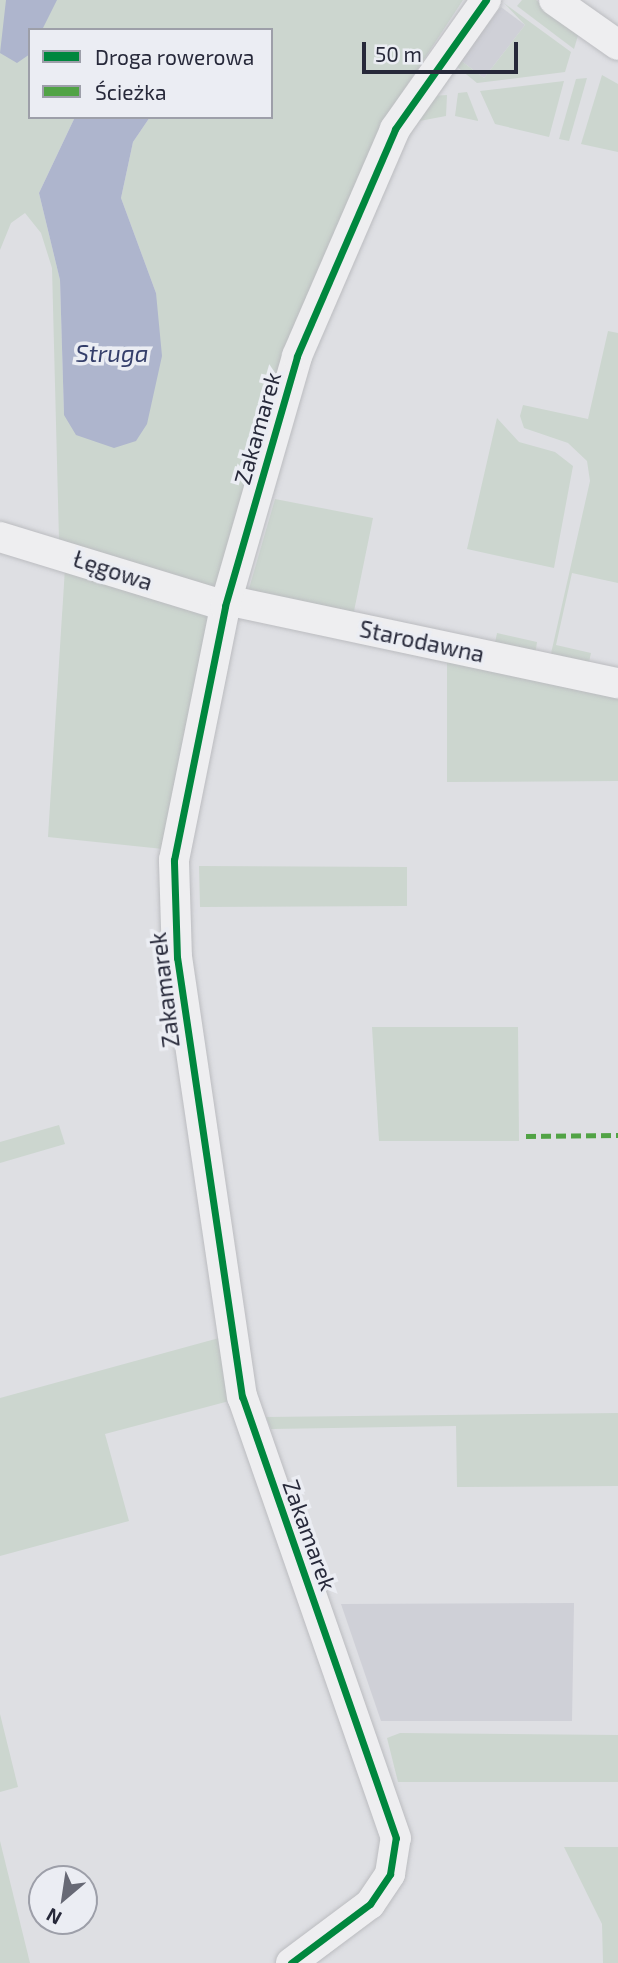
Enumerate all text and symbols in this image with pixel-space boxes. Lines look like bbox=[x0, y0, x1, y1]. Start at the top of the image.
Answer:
legend bbox=[28, 28, 273, 119]
scale bar bbox=[366, 28, 522, 72]
text: 50 m bbox=[375, 41, 422, 66]
text: Droga rowerowa bbox=[95, 44, 254, 69]
text: Ścieżka bbox=[95, 79, 166, 104]
water label: Struga bbox=[75, 339, 149, 367]
street label: Zakamarek bbox=[228, 369, 286, 487]
street label: Łęgowa bbox=[70, 544, 156, 596]
street label: Starodawna bbox=[357, 614, 487, 668]
street label: Zakamarek bbox=[143, 931, 185, 1049]
street label: Zakamarek bbox=[277, 1476, 343, 1594]
north arrow bbox=[28, 1865, 98, 1935]
text: N bbox=[42, 1904, 65, 1930]

